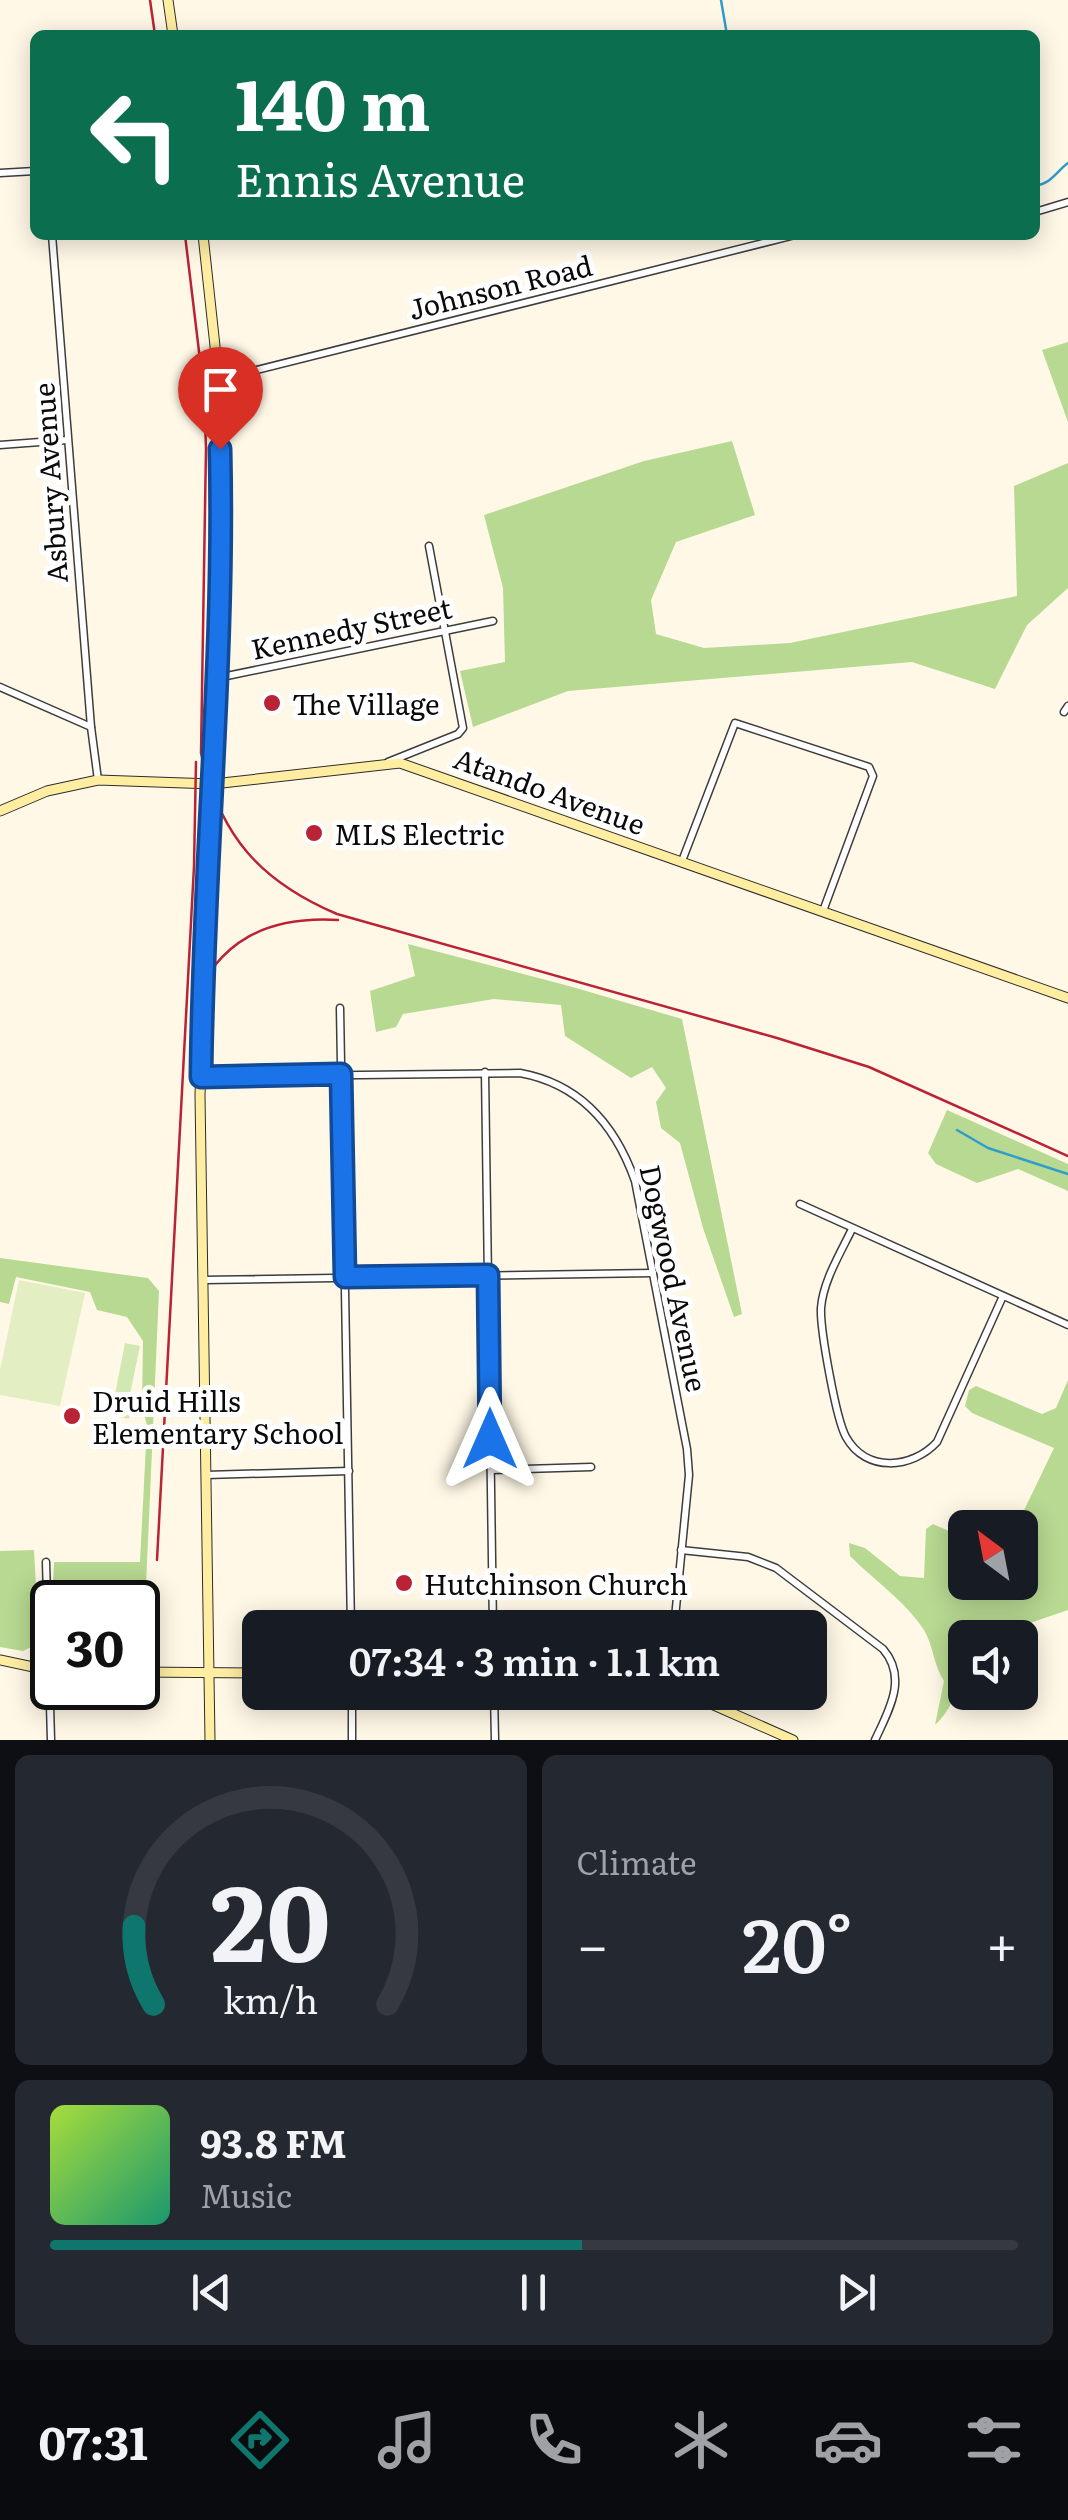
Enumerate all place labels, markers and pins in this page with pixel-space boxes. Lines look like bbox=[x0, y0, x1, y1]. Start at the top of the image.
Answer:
pin bbox=[178, 347, 263, 450]
place label: The Village bbox=[292, 682, 440, 724]
marker: The Village bbox=[261, 692, 283, 714]
place label: MLS Electric bbox=[334, 812, 505, 854]
marker: MLS Electric bbox=[303, 822, 325, 844]
place label: Druid Hills Elementary School bbox=[92, 1379, 343, 1453]
marker: Druid Hills Elementary School bbox=[61, 1405, 83, 1427]
place label: Hutchinson Church bbox=[424, 1562, 688, 1604]
marker: Hutchinson Church bbox=[393, 1572, 415, 1594]

